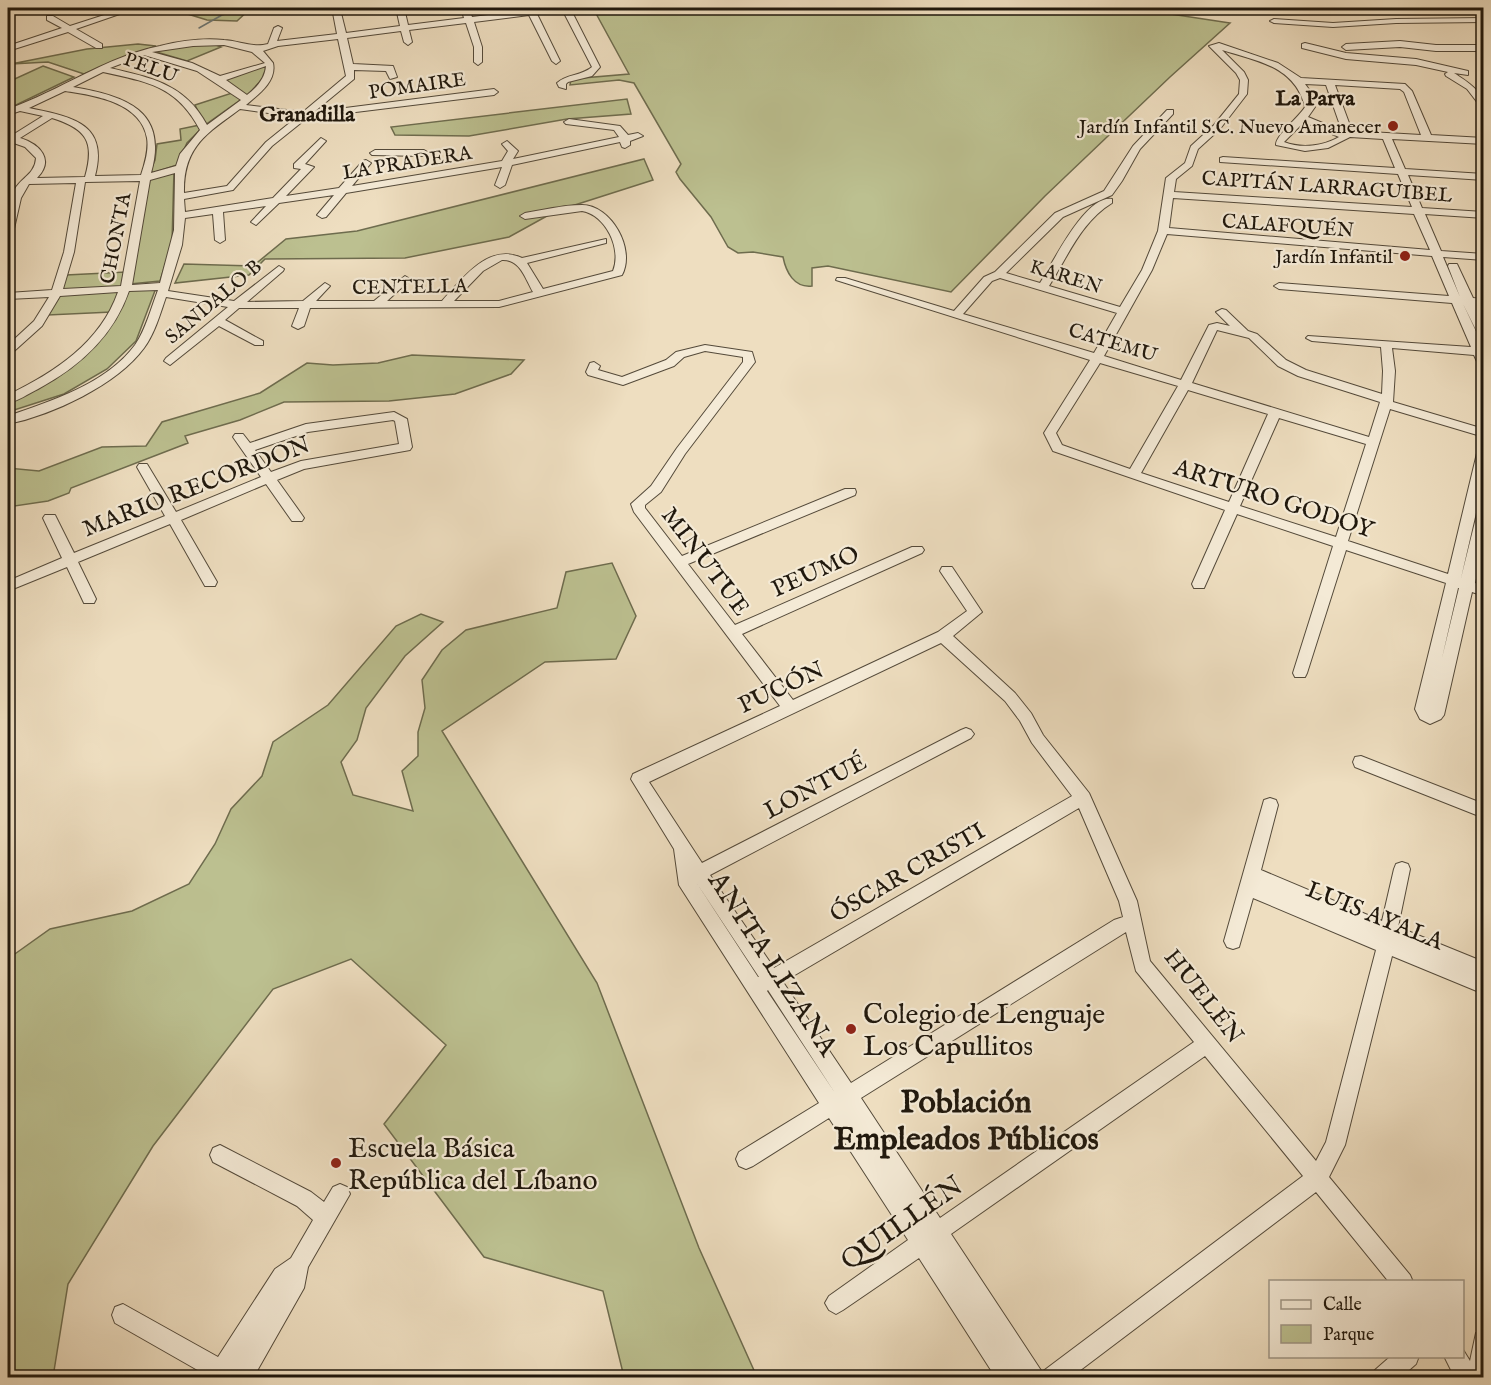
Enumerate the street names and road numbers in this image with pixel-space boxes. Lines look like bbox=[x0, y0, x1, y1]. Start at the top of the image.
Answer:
street label: PELU bbox=[120, 47, 182, 90]
street label: POMAIRE bbox=[367, 67, 468, 106]
street label: LA PRADERA bbox=[341, 141, 474, 186]
street label: CAPITÁN LARRAGUIBEL bbox=[1201, 166, 1454, 209]
street label: CHONTA bbox=[95, 190, 138, 286]
street label: CALAFQUÉN bbox=[1221, 209, 1355, 244]
street label: SANDALO B bbox=[160, 254, 267, 350]
street label: KAREN bbox=[1026, 255, 1105, 300]
street label: CENTELLA bbox=[352, 274, 469, 301]
street label: CATEMU bbox=[1065, 318, 1161, 369]
street label: MARIO RECORDON bbox=[78, 430, 315, 545]
street label: ARTURO GODOY bbox=[1169, 452, 1379, 547]
street label: MINUTUE bbox=[654, 501, 756, 623]
street label: PEUMO bbox=[767, 539, 864, 605]
street label: PUCÓN bbox=[734, 655, 830, 722]
street label: LONTUÉ bbox=[759, 747, 872, 827]
street label: ÓSCAR CRISTI bbox=[824, 816, 991, 930]
street label: ANITA LIZANA bbox=[699, 865, 845, 1064]
street label: LUIS AYALA bbox=[1301, 875, 1449, 958]
street label: HUELÉN bbox=[1156, 943, 1250, 1051]
street label: QUILLÉN bbox=[834, 1168, 971, 1279]

